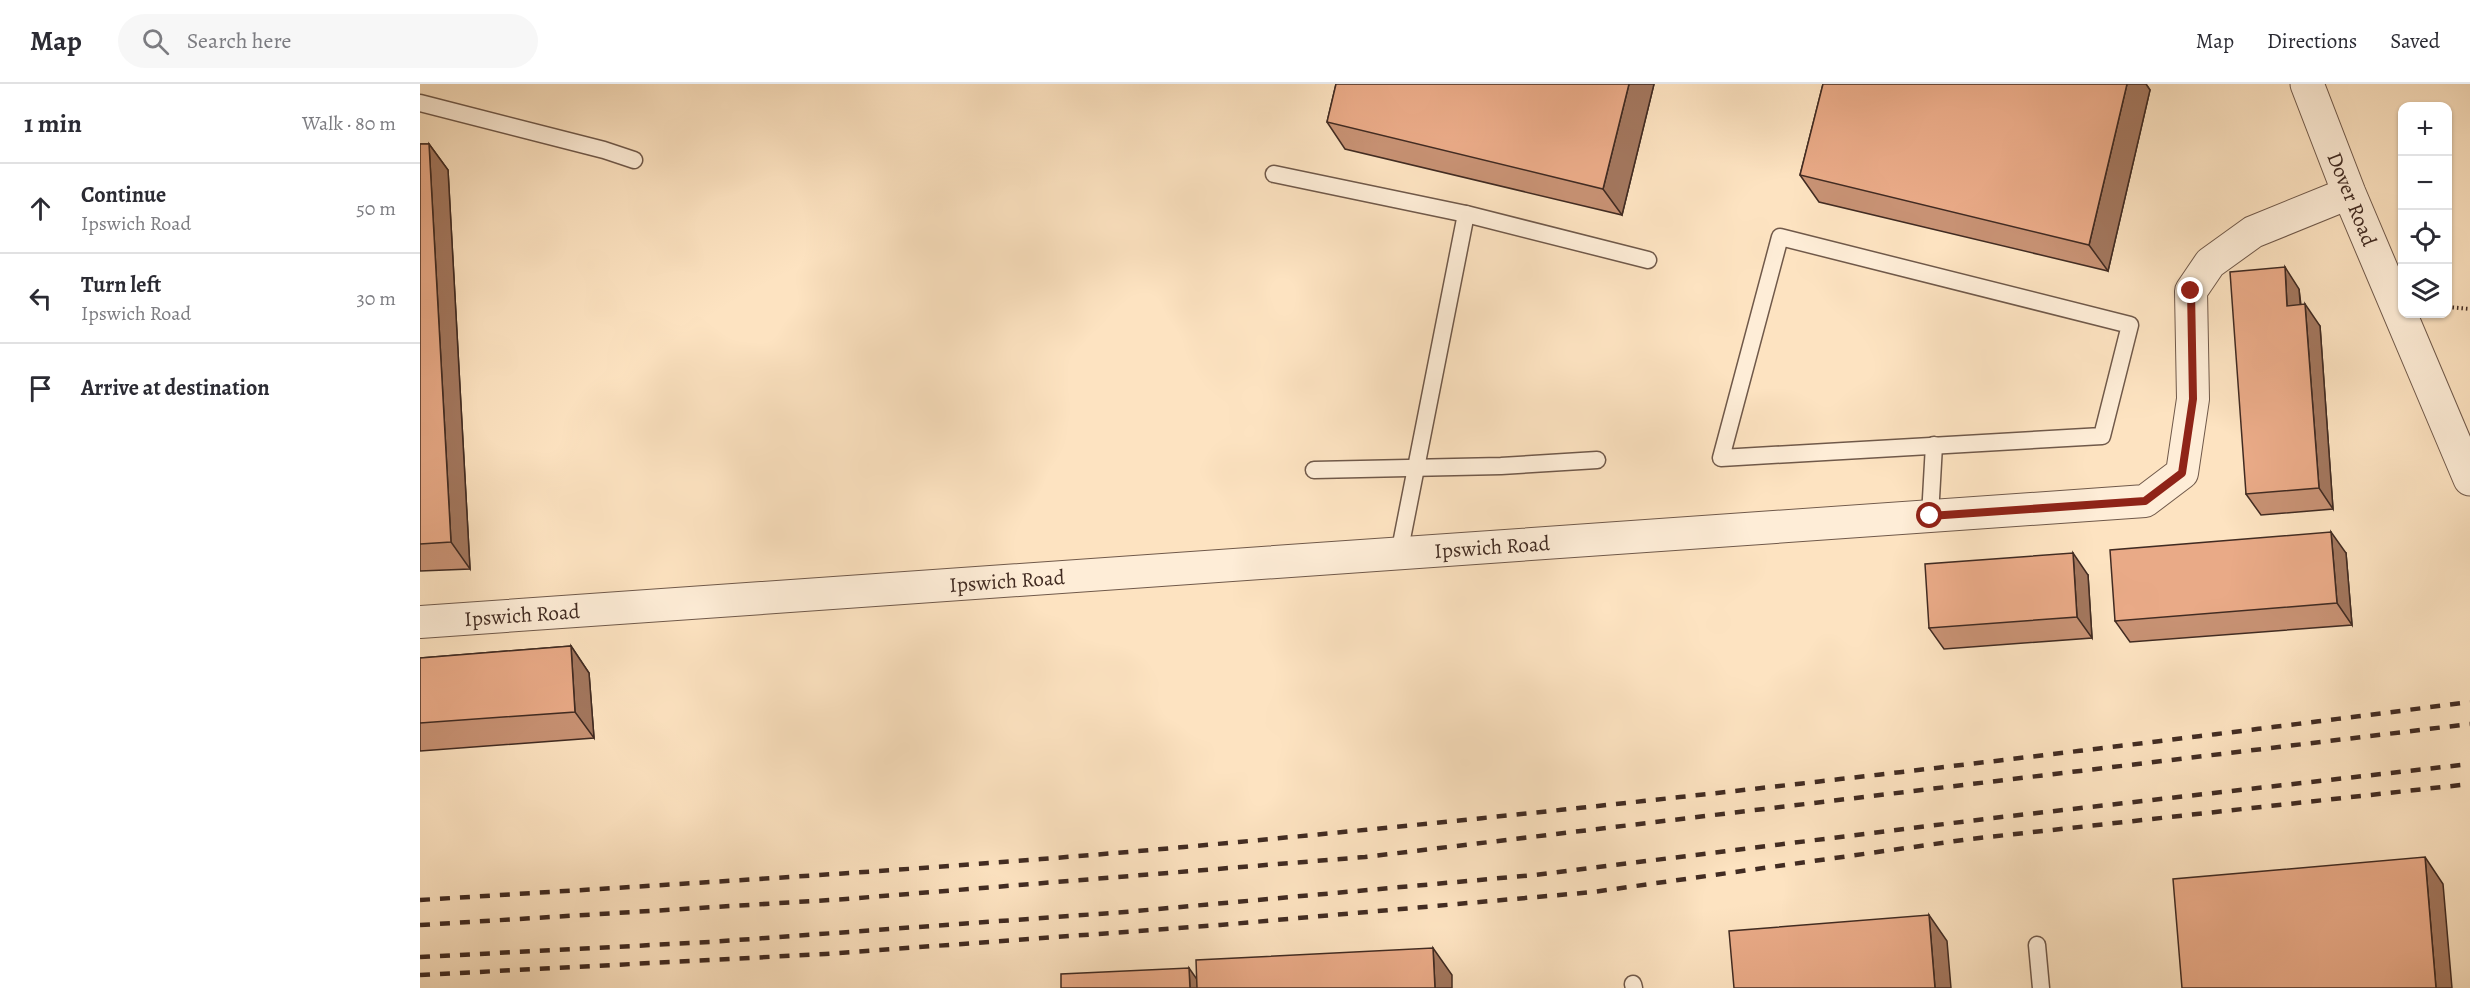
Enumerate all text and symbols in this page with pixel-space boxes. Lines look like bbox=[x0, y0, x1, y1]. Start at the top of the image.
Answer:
search box bbox=[118, 14, 538, 68]
text: Map bbox=[30, 22, 82, 60]
icon: search bbox=[139, 25, 172, 58]
text: Search here bbox=[187, 26, 291, 56]
text: Map bbox=[2196, 27, 2234, 55]
text: Directions bbox=[2267, 27, 2357, 55]
text: Saved bbox=[2390, 27, 2440, 55]
map controls bbox=[2398, 102, 2452, 318]
button: + bbox=[2398, 102, 2452, 156]
text: 1 min bbox=[24, 106, 82, 141]
text: Walk · 80 m bbox=[302, 110, 396, 137]
street label: Dover Road bbox=[2320, 148, 2384, 251]
button: − bbox=[2398, 156, 2452, 210]
text: Continue bbox=[81, 180, 166, 210]
icon: ahead bbox=[24, 192, 57, 225]
text: 50 m bbox=[356, 195, 396, 222]
text: Ipswich Road bbox=[81, 210, 191, 237]
button: locate bbox=[2398, 210, 2452, 264]
button: layers bbox=[2398, 264, 2452, 318]
text: Turn left bbox=[81, 270, 161, 300]
route end bbox=[2177, 277, 2203, 303]
icon: left bbox=[24, 282, 57, 315]
text: 30 m bbox=[356, 285, 396, 312]
text: Ipswich Road bbox=[81, 300, 191, 327]
icon: arrive bbox=[24, 372, 57, 405]
text: Arrive at destination bbox=[81, 373, 270, 403]
route start bbox=[1916, 502, 1942, 528]
street label: Ipswich Road bbox=[1433, 529, 1551, 565]
street label: Ipswich Road bbox=[948, 563, 1066, 599]
street label: Ipswich Road bbox=[463, 597, 581, 633]

